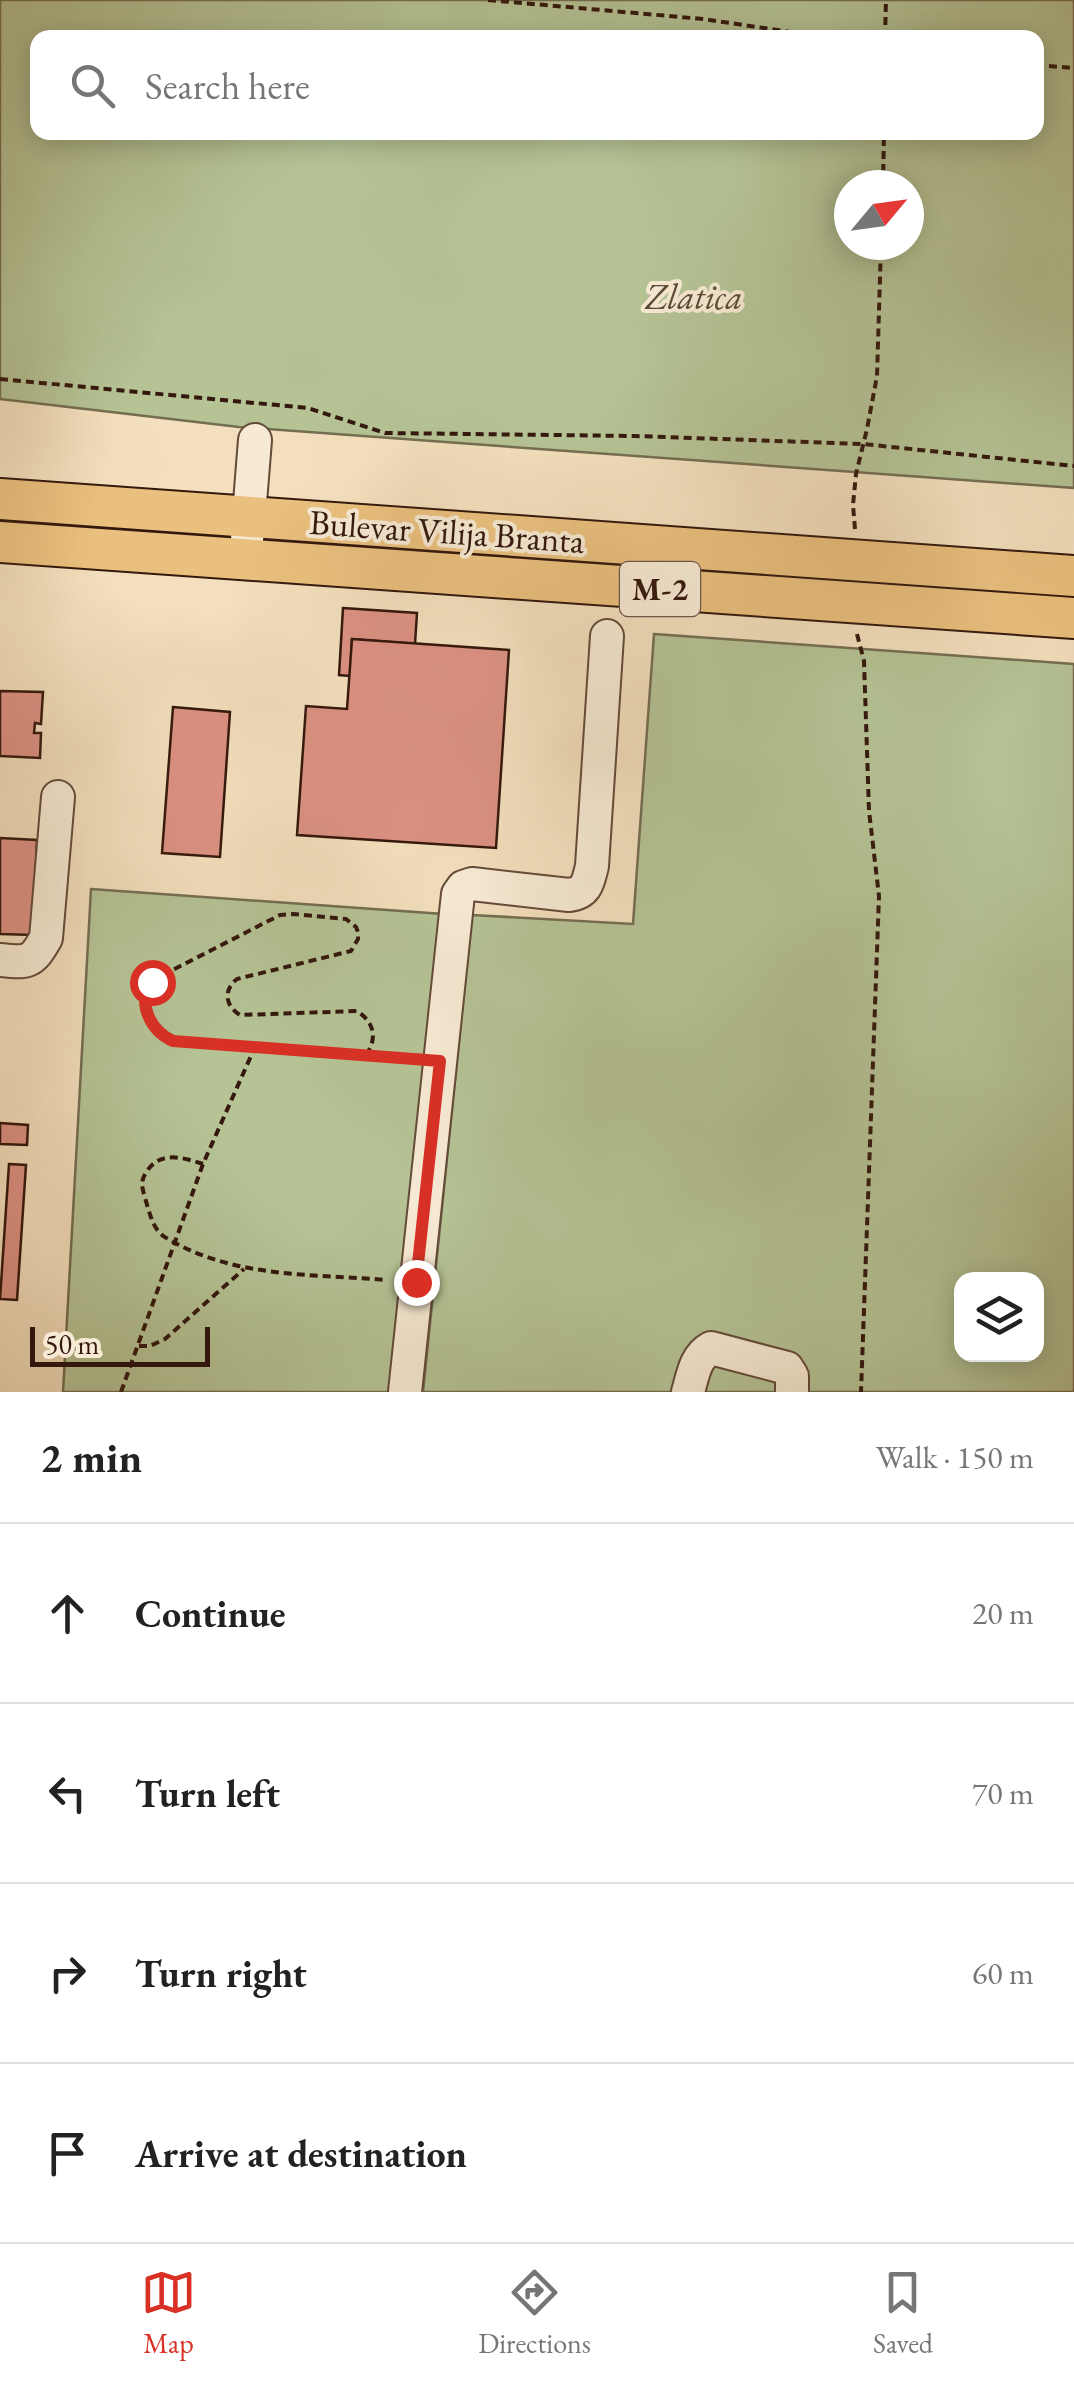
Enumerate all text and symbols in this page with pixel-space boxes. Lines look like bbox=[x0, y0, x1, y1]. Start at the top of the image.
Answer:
search box bbox=[30, 30, 1044, 140]
icon: search bbox=[65, 58, 120, 113]
text: Search here bbox=[145, 61, 310, 110]
north arrow bbox=[834, 170, 924, 260]
park label: Zlatica bbox=[644, 274, 743, 319]
street label: Bulevar Vilija Branta bbox=[308, 499, 586, 563]
road number: M-2 bbox=[620, 562, 700, 616]
route start bbox=[130, 960, 176, 1006]
route end bbox=[394, 1260, 440, 1306]
map controls bbox=[954, 1272, 1044, 1362]
button: layers bbox=[954, 1272, 1044, 1362]
scale bar bbox=[30, 1322, 210, 1366]
text: 50 m bbox=[45, 1326, 99, 1362]
text: 2 min bbox=[40, 1430, 142, 1485]
text: Walk · 150 m bbox=[876, 1436, 1034, 1478]
icon: ahead bbox=[40, 1586, 95, 1641]
text: Continue bbox=[135, 1589, 286, 1638]
text: 20 m bbox=[972, 1592, 1034, 1634]
icon: left bbox=[40, 1766, 95, 1821]
text: Turn left bbox=[135, 1769, 280, 1818]
text: 70 m bbox=[972, 1772, 1034, 1814]
icon: right bbox=[40, 1946, 95, 2001]
text: Turn right bbox=[135, 1949, 307, 1998]
text: 60 m bbox=[972, 1952, 1034, 1994]
icon: arrive bbox=[40, 2126, 95, 2181]
text: Arrive at destination bbox=[135, 2129, 467, 2178]
tab: Map bbox=[141, 2265, 196, 2361]
tab: Directions bbox=[478, 2265, 591, 2361]
tab: Saved bbox=[873, 2265, 933, 2361]

